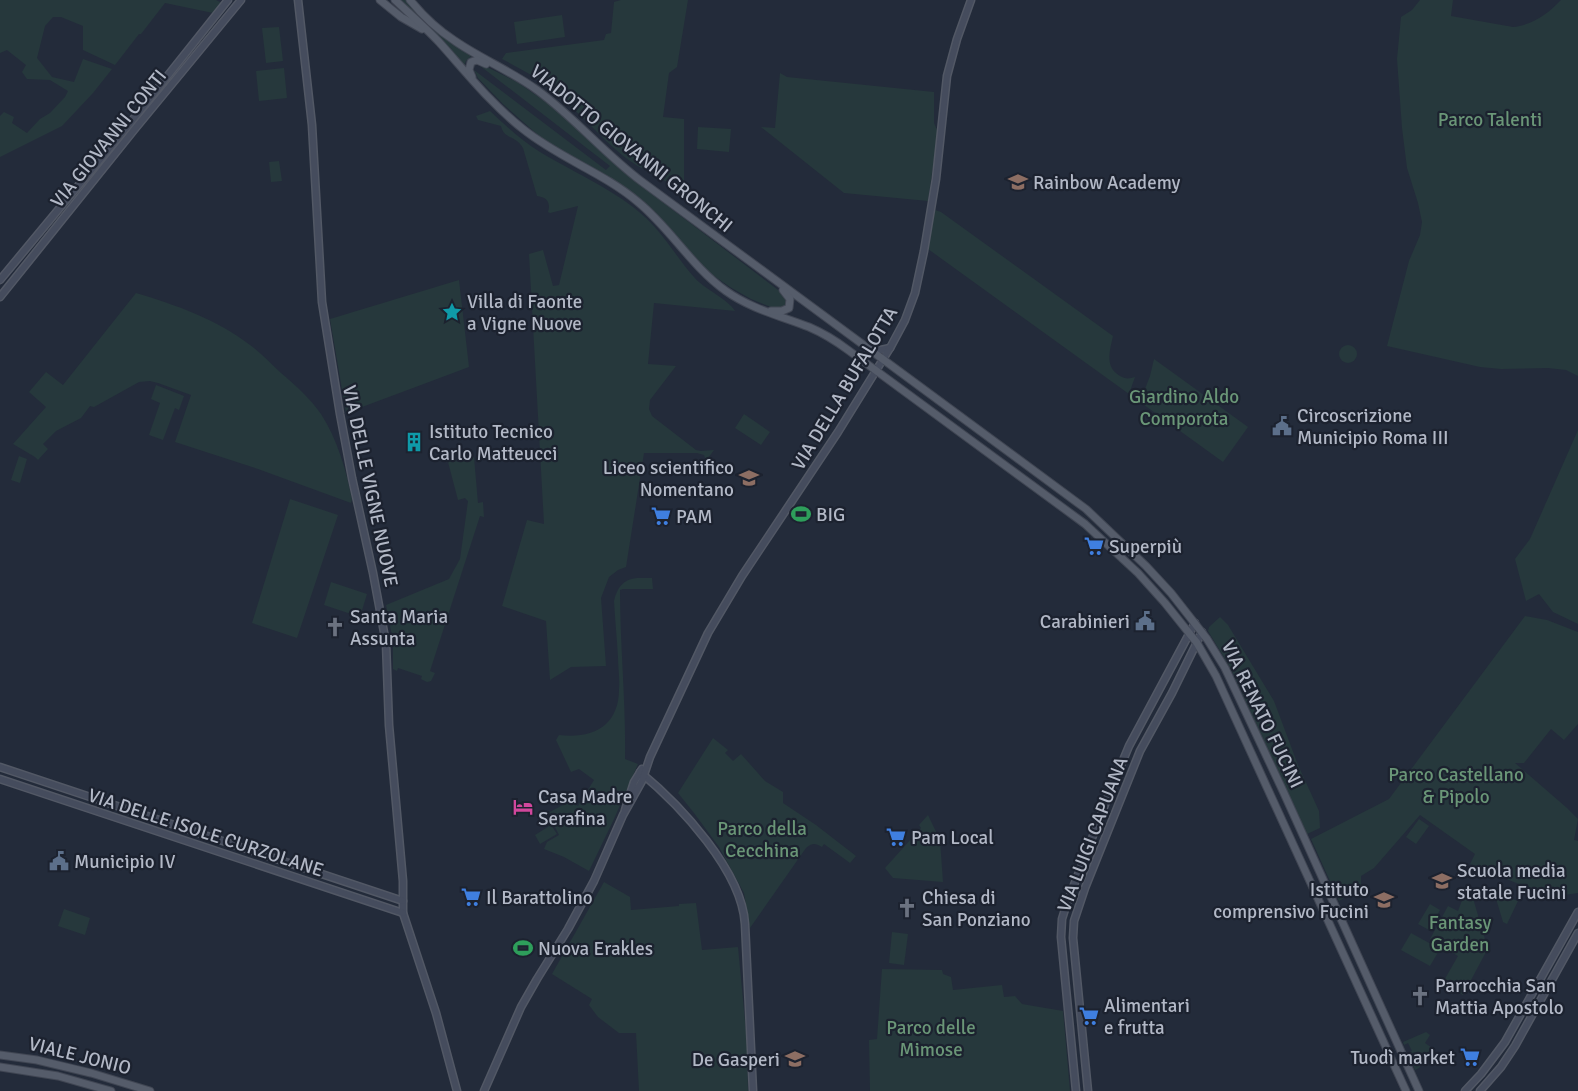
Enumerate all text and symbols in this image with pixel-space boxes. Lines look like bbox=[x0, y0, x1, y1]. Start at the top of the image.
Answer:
street label: VIADOTTO GIOVANNI GRONCHI bbox=[525, 60, 737, 238]
street label: VIA GIOVANNI CONTI bbox=[46, 65, 172, 213]
park label: Parco Talenti bbox=[1438, 108, 1542, 132]
school or university icon: Rainbow Academy bbox=[1007, 171, 1029, 193]
place label: Rainbow Academy bbox=[1033, 171, 1180, 195]
place label: Villa di Faonte a Vigne Nuove bbox=[467, 290, 582, 336]
place icon: Villa di Faonte a Vigne Nuove bbox=[441, 301, 463, 323]
street label: VIA DELLA BUFALOTTA bbox=[787, 302, 903, 475]
street label: VIA DELLE VIGNE NUOVE bbox=[337, 383, 403, 589]
park label: Giardino Aldo Comporota bbox=[1129, 385, 1239, 431]
place label: Circoscrizione Municipio Roma III bbox=[1297, 404, 1449, 450]
public building icon: Circoscrizione Municipio Roma III bbox=[1271, 415, 1293, 437]
place label: Istituto Tecnico Carlo Matteucci bbox=[429, 420, 557, 466]
building icon: Istituto Tecnico Carlo Matteucci bbox=[403, 431, 425, 453]
place label: Liceo scientifico Nomentano bbox=[603, 456, 734, 502]
school or university icon: Liceo scientifico Nomentano bbox=[738, 467, 760, 489]
sports icon: BIG bbox=[790, 503, 812, 525]
place label: BIG bbox=[816, 503, 845, 527]
supermarket icon: PAM bbox=[650, 505, 672, 527]
place label: PAM bbox=[676, 505, 713, 529]
supermarket icon: Superpiù bbox=[1083, 535, 1105, 557]
place label: Superpiù bbox=[1109, 535, 1182, 559]
place label: Santa Maria Assunta bbox=[350, 605, 448, 651]
place label: Carabinieri bbox=[1040, 610, 1130, 634]
public building icon: Carabinieri bbox=[1134, 610, 1156, 632]
church icon: Santa Maria Assunta bbox=[324, 616, 346, 638]
street label: VIA RENATO FUCINI bbox=[1216, 637, 1308, 792]
street label: VIA LUIGI CAPUANA bbox=[1052, 753, 1134, 915]
park label: Parco Castellano & Pipolo bbox=[1388, 763, 1524, 809]
street label: VIA DELLE ISOLE CURZOLANE bbox=[85, 783, 327, 882]
place label: Casa Madre Serafina bbox=[538, 785, 632, 831]
hotel icon: Casa Madre Serafina bbox=[512, 796, 534, 818]
park label: Parco della Cecchina bbox=[717, 817, 807, 863]
supermarket icon: Pam Local bbox=[885, 826, 907, 848]
place label: Pam Local bbox=[911, 826, 994, 850]
public building icon: Municipio IV bbox=[48, 850, 70, 872]
place label: Municipio IV bbox=[74, 850, 175, 874]
place label: Scuola media statale Fucini bbox=[1457, 859, 1566, 905]
school or university icon: Scuola media statale Fucini bbox=[1431, 870, 1453, 892]
place label: Istituto comprensivo Fucini bbox=[1213, 878, 1369, 924]
supermarket icon: Il Barattolino bbox=[460, 886, 482, 908]
place label: Il Barattolino bbox=[486, 886, 593, 910]
place label: Chiesa di San Ponziano bbox=[922, 886, 1031, 932]
school or university icon: Istituto comprensivo Fucini bbox=[1373, 889, 1395, 911]
church icon: Chiesa di San Ponziano bbox=[896, 897, 918, 919]
park label: Fantasy Garden bbox=[1429, 911, 1491, 957]
sports icon: Nuova Erakles bbox=[512, 937, 534, 959]
place label: Nuova Erakles bbox=[538, 937, 653, 961]
place label: Parrocchia San Mattia Apostolo bbox=[1435, 974, 1564, 1020]
church icon: Parrocchia San Mattia Apostolo bbox=[1409, 985, 1431, 1007]
place label: Alimentari e frutta bbox=[1104, 994, 1190, 1040]
supermarket icon: Alimentari e frutta bbox=[1078, 1005, 1100, 1027]
park label: Parco delle Mimose bbox=[886, 1016, 976, 1062]
street label: VIALE JONIO bbox=[26, 1032, 133, 1080]
place label: Tuodì market bbox=[1351, 1046, 1455, 1070]
supermarket icon: Tuodì market bbox=[1459, 1046, 1481, 1068]
place label: De Gasperi bbox=[692, 1048, 780, 1072]
school or university icon: De Gasperi bbox=[784, 1048, 806, 1070]

